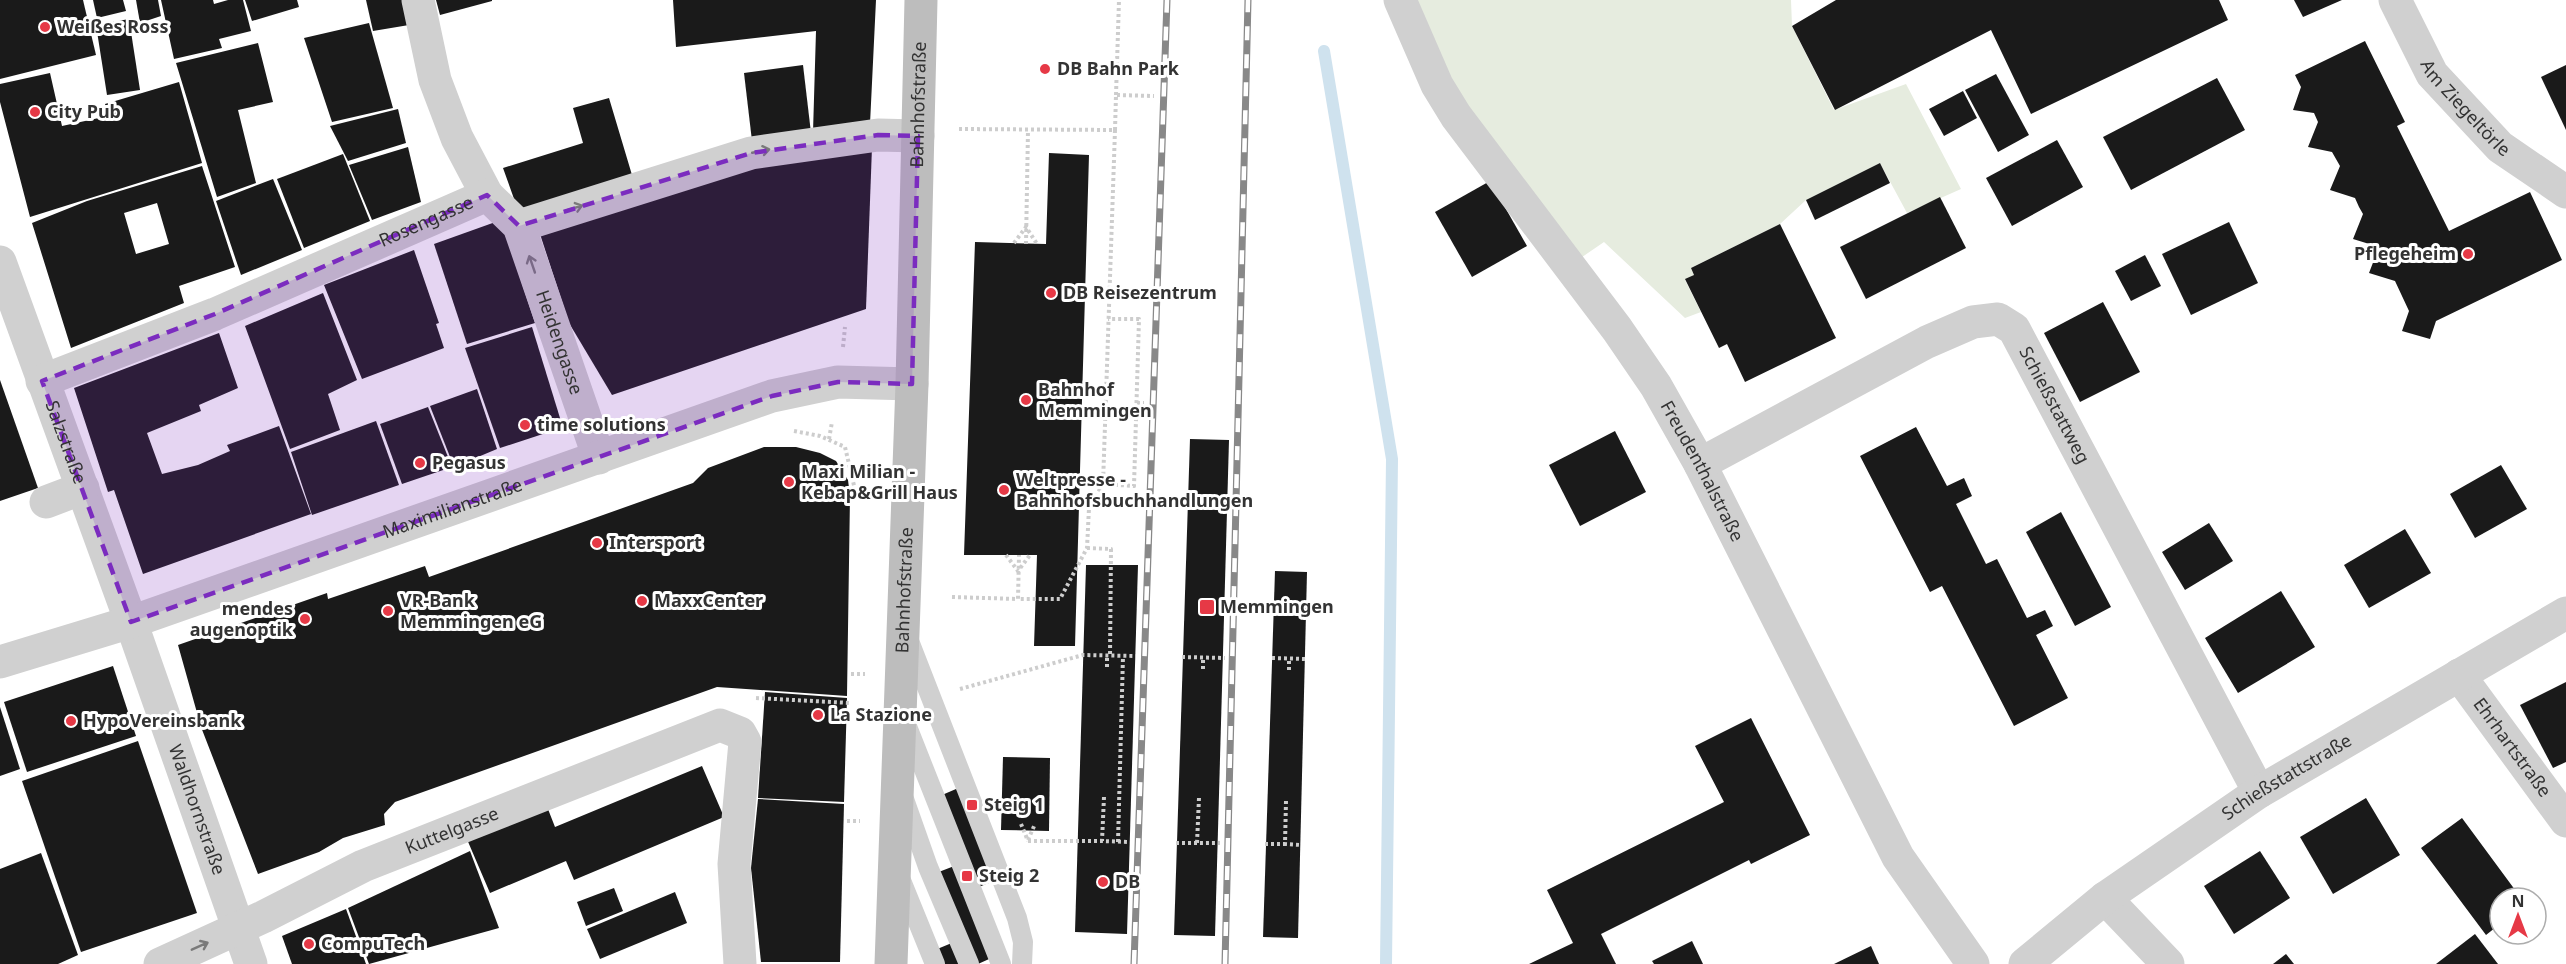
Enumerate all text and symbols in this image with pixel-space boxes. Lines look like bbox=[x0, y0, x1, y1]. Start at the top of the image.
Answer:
place label: Weißes Ross bbox=[57, 14, 168, 38]
marker: Weißes Ross bbox=[38, 20, 52, 34]
street label: Bahnhofstraße bbox=[904, 41, 931, 168]
street label: Am Ziegeltörle bbox=[2416, 55, 2515, 161]
place label: DB Bahn Park bbox=[1057, 56, 1180, 80]
marker: DB Bahn Park bbox=[1038, 62, 1052, 76]
place label: City Pub bbox=[47, 99, 121, 123]
marker: City Pub bbox=[28, 105, 42, 119]
one-way arrow bbox=[751, 145, 770, 156]
street label: Rosengasse bbox=[375, 190, 477, 252]
one-way arrow bbox=[564, 202, 583, 213]
place label: Pflegeheim bbox=[2354, 241, 2456, 265]
marker: Pflegeheim bbox=[2461, 247, 2475, 261]
one-way arrow bbox=[525, 255, 536, 274]
place label: DB Reisezentrum bbox=[1063, 280, 1217, 304]
marker: DB Reisezentrum bbox=[1044, 286, 1058, 300]
street label: Heidengasse bbox=[531, 287, 589, 397]
street label: Schießstattweg bbox=[2014, 342, 2096, 467]
place label: Bahnhof Memmingen bbox=[1038, 377, 1152, 422]
marker: Bahnhof Memmingen bbox=[1019, 393, 1033, 407]
street label: Freudenthalstraße bbox=[1656, 396, 1750, 545]
street label: Salzstraße bbox=[40, 397, 93, 487]
place label: time solutions bbox=[537, 412, 666, 436]
marker: time solutions bbox=[518, 418, 532, 432]
place label: Pegasus bbox=[432, 450, 506, 474]
marker: Pegasus bbox=[413, 456, 427, 470]
place label: Maxi Milian - Kebap&Grill Haus bbox=[801, 459, 958, 504]
place label: Weltpresse - Bahnhofsbuchhandlungen bbox=[1016, 467, 1253, 512]
street label: Maximilianstraße bbox=[379, 472, 525, 543]
marker: Maxi Milian - Kebap&Grill Haus bbox=[782, 475, 796, 489]
marker: Weltpresse - Bahnhofsbuchhandlungen bbox=[997, 483, 1011, 497]
street label: Bahnhofstraße bbox=[889, 527, 918, 654]
place label: Intersport bbox=[609, 530, 702, 554]
marker: Intersport bbox=[590, 536, 604, 550]
place label: VR-Bank Memmingen eG bbox=[400, 588, 542, 633]
place label: MaxxCenter bbox=[654, 588, 763, 612]
marker: MaxxCenter bbox=[635, 594, 649, 608]
place label: Memmingen bbox=[1220, 594, 1334, 618]
place label: mendes augenoptik bbox=[190, 596, 294, 641]
marker: Memmingen bbox=[1198, 598, 1216, 616]
marker: VR-Bank Memmingen eG bbox=[381, 604, 395, 618]
marker: mendes augenoptik bbox=[298, 612, 312, 626]
street label: Ehrhartstraße bbox=[2469, 692, 2557, 802]
place label: La Stazione bbox=[830, 702, 932, 726]
place label: HypoVereinsbank bbox=[83, 708, 242, 732]
marker: La Stazione bbox=[811, 708, 825, 722]
marker: HypoVereinsbank bbox=[64, 714, 78, 728]
street label: Schießstattstraße bbox=[2217, 728, 2355, 825]
street label: Waldhornstraße bbox=[164, 741, 232, 878]
place label: Steig 1 bbox=[984, 792, 1044, 816]
marker: Steig 1 bbox=[965, 798, 979, 812]
street label: Kuttelgasse bbox=[401, 801, 502, 859]
place label: Steig 2 bbox=[979, 863, 1039, 887]
marker: Steig 2 bbox=[960, 869, 974, 883]
place label: DB bbox=[1115, 869, 1140, 893]
marker: DB bbox=[1096, 875, 1110, 889]
north arrow bbox=[2488, 886, 2548, 946]
text: N bbox=[2511, 890, 2525, 912]
place label: CompuTech bbox=[321, 931, 425, 955]
marker: CompuTech bbox=[302, 937, 316, 951]
one-way arrow bbox=[190, 940, 208, 951]

